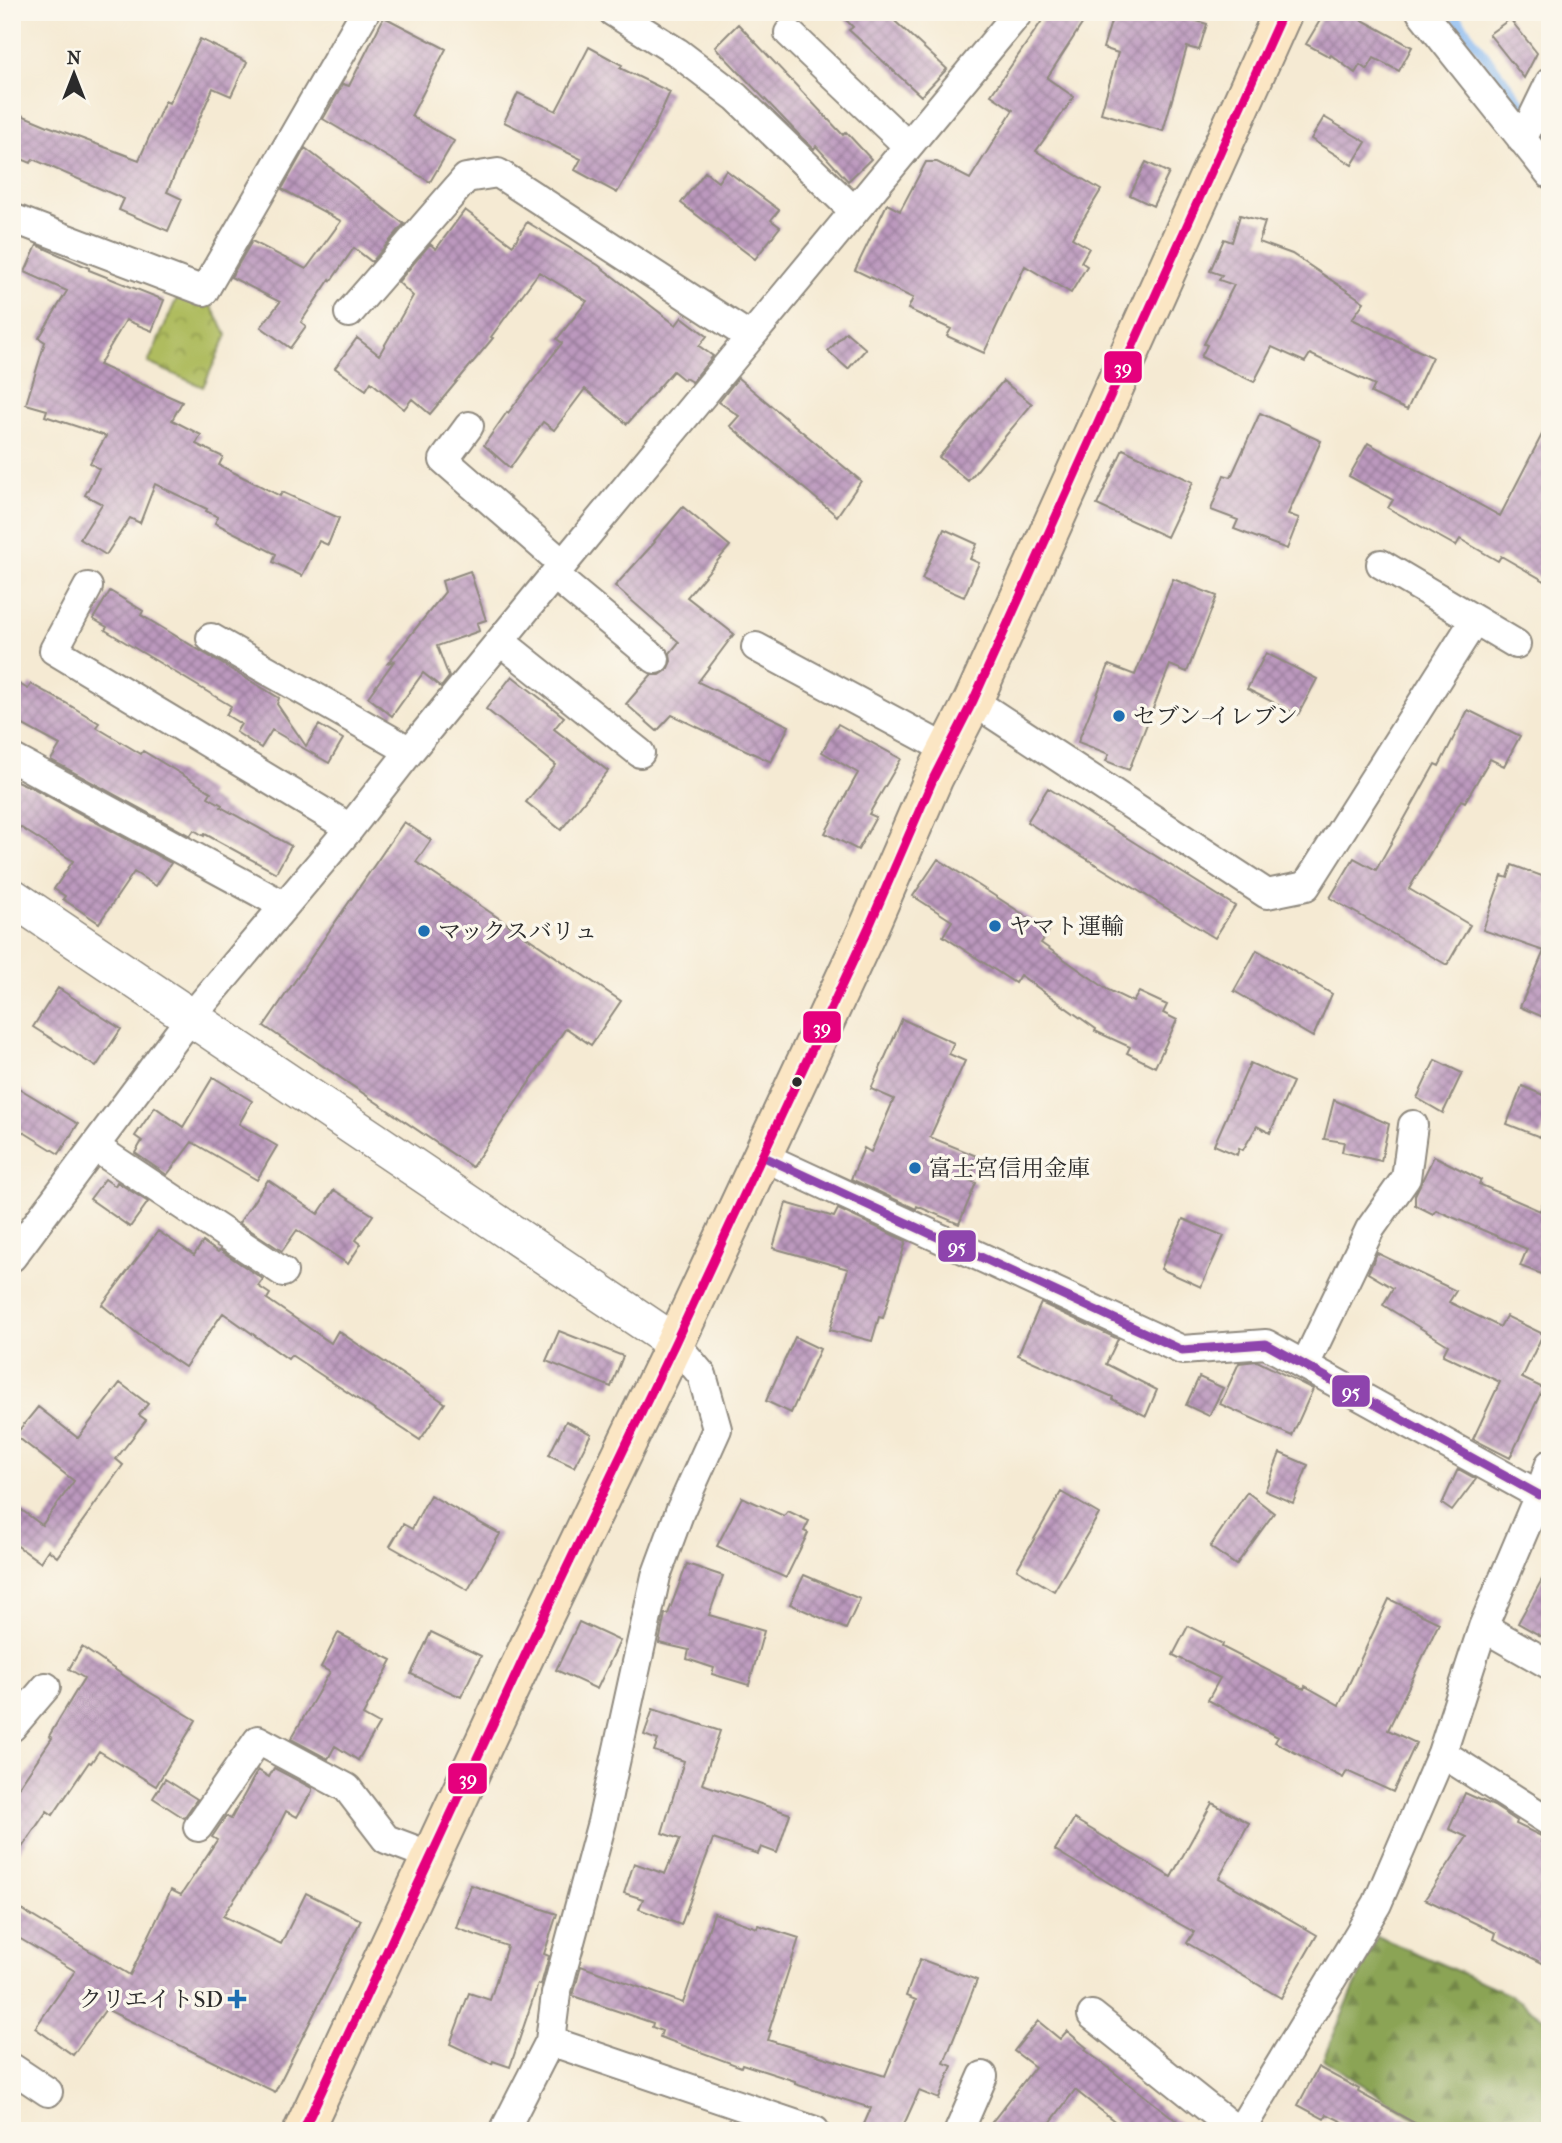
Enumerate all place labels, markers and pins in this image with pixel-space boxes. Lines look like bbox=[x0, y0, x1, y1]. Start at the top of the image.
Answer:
place label: セブン-イレブン bbox=[1133, 703, 1298, 730]
marker: セブン-イレブン bbox=[1111, 708, 1127, 724]
place label: ヤマト運輸 bbox=[1009, 913, 1124, 940]
place label: マックスバリュ bbox=[438, 918, 597, 945]
marker: ヤマト運輸 bbox=[987, 918, 1003, 934]
marker: マックスバリュ bbox=[416, 923, 432, 939]
unlabelled marker bbox=[790, 1075, 804, 1089]
place label: 富士宮信用金庫 bbox=[929, 1155, 1090, 1182]
marker: 富士宮信用金庫 bbox=[907, 1160, 923, 1176]
place label: クリエイトSD bbox=[79, 1986, 223, 2013]
marker: クリエイトSD bbox=[229, 1991, 245, 2007]

